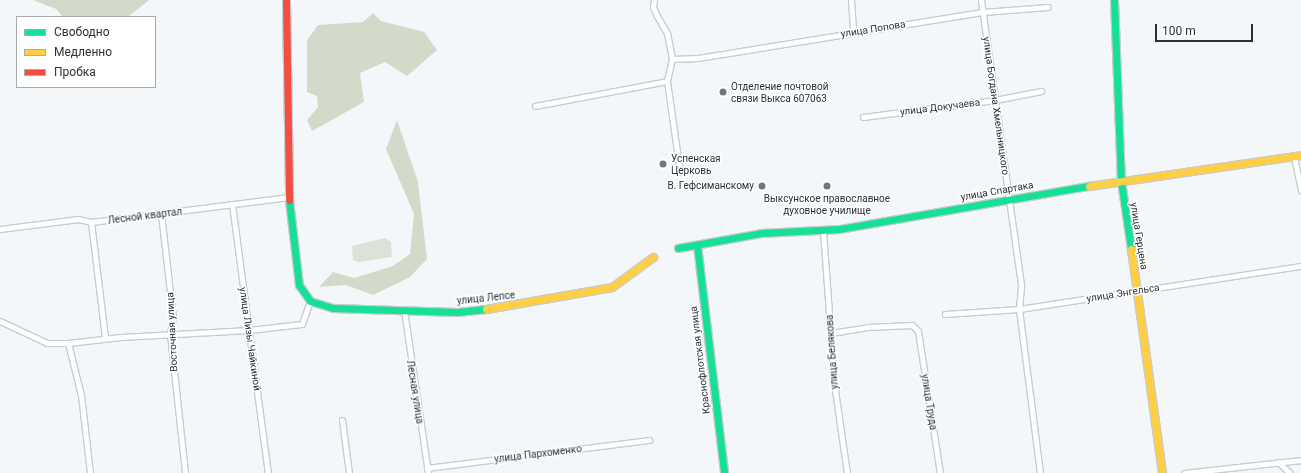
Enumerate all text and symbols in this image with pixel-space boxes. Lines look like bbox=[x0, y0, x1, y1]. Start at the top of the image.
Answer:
legend bbox=[16, 16, 156, 88]
scale bar bbox=[1157, 16, 1255, 42]
street label: улица Попова bbox=[840, 18, 906, 40]
text: 100 m bbox=[1162, 24, 1196, 38]
text: Свободно bbox=[54, 25, 110, 39]
street label: улица Богдана Хмельницкого bbox=[980, 36, 1012, 176]
text: Медленно bbox=[54, 45, 112, 59]
text: Пробка bbox=[54, 65, 96, 79]
place label: Отделение почтовой связи Выкса 607063 bbox=[731, 80, 828, 104]
marker: Отделение почтовой связи Выкса 607063 bbox=[718, 87, 728, 97]
street label: улица Докучаева bbox=[899, 96, 981, 118]
place label: Успенская Церковь bbox=[671, 152, 721, 176]
marker: Успенская Церковь bbox=[658, 159, 668, 169]
street label: улица Спартака bbox=[960, 179, 1034, 203]
place label: В. Гефсиманскому bbox=[667, 180, 754, 192]
marker: В. Гефсиманскому bbox=[757, 181, 767, 191]
marker: Выксунское православное духовное училище bbox=[822, 181, 832, 191]
place label: Выксунское православное духовное училище bbox=[764, 192, 890, 216]
street label: улица Герцена bbox=[1128, 202, 1150, 270]
street label: Лесной квартал bbox=[107, 205, 183, 227]
street label: улица Энгельса bbox=[1086, 281, 1160, 305]
street label: улица Лизы Чайкиной bbox=[237, 286, 263, 392]
street label: улица Лепсе bbox=[456, 289, 516, 307]
street label: Восточная улица bbox=[164, 292, 180, 372]
street label: Краснофлотская улица bbox=[687, 305, 713, 415]
street label: улица Белякова bbox=[823, 314, 841, 390]
street label: Лесная улица bbox=[404, 359, 426, 425]
street label: улица Труда bbox=[919, 373, 939, 431]
street label: улица Пархоменко bbox=[494, 443, 582, 465]

